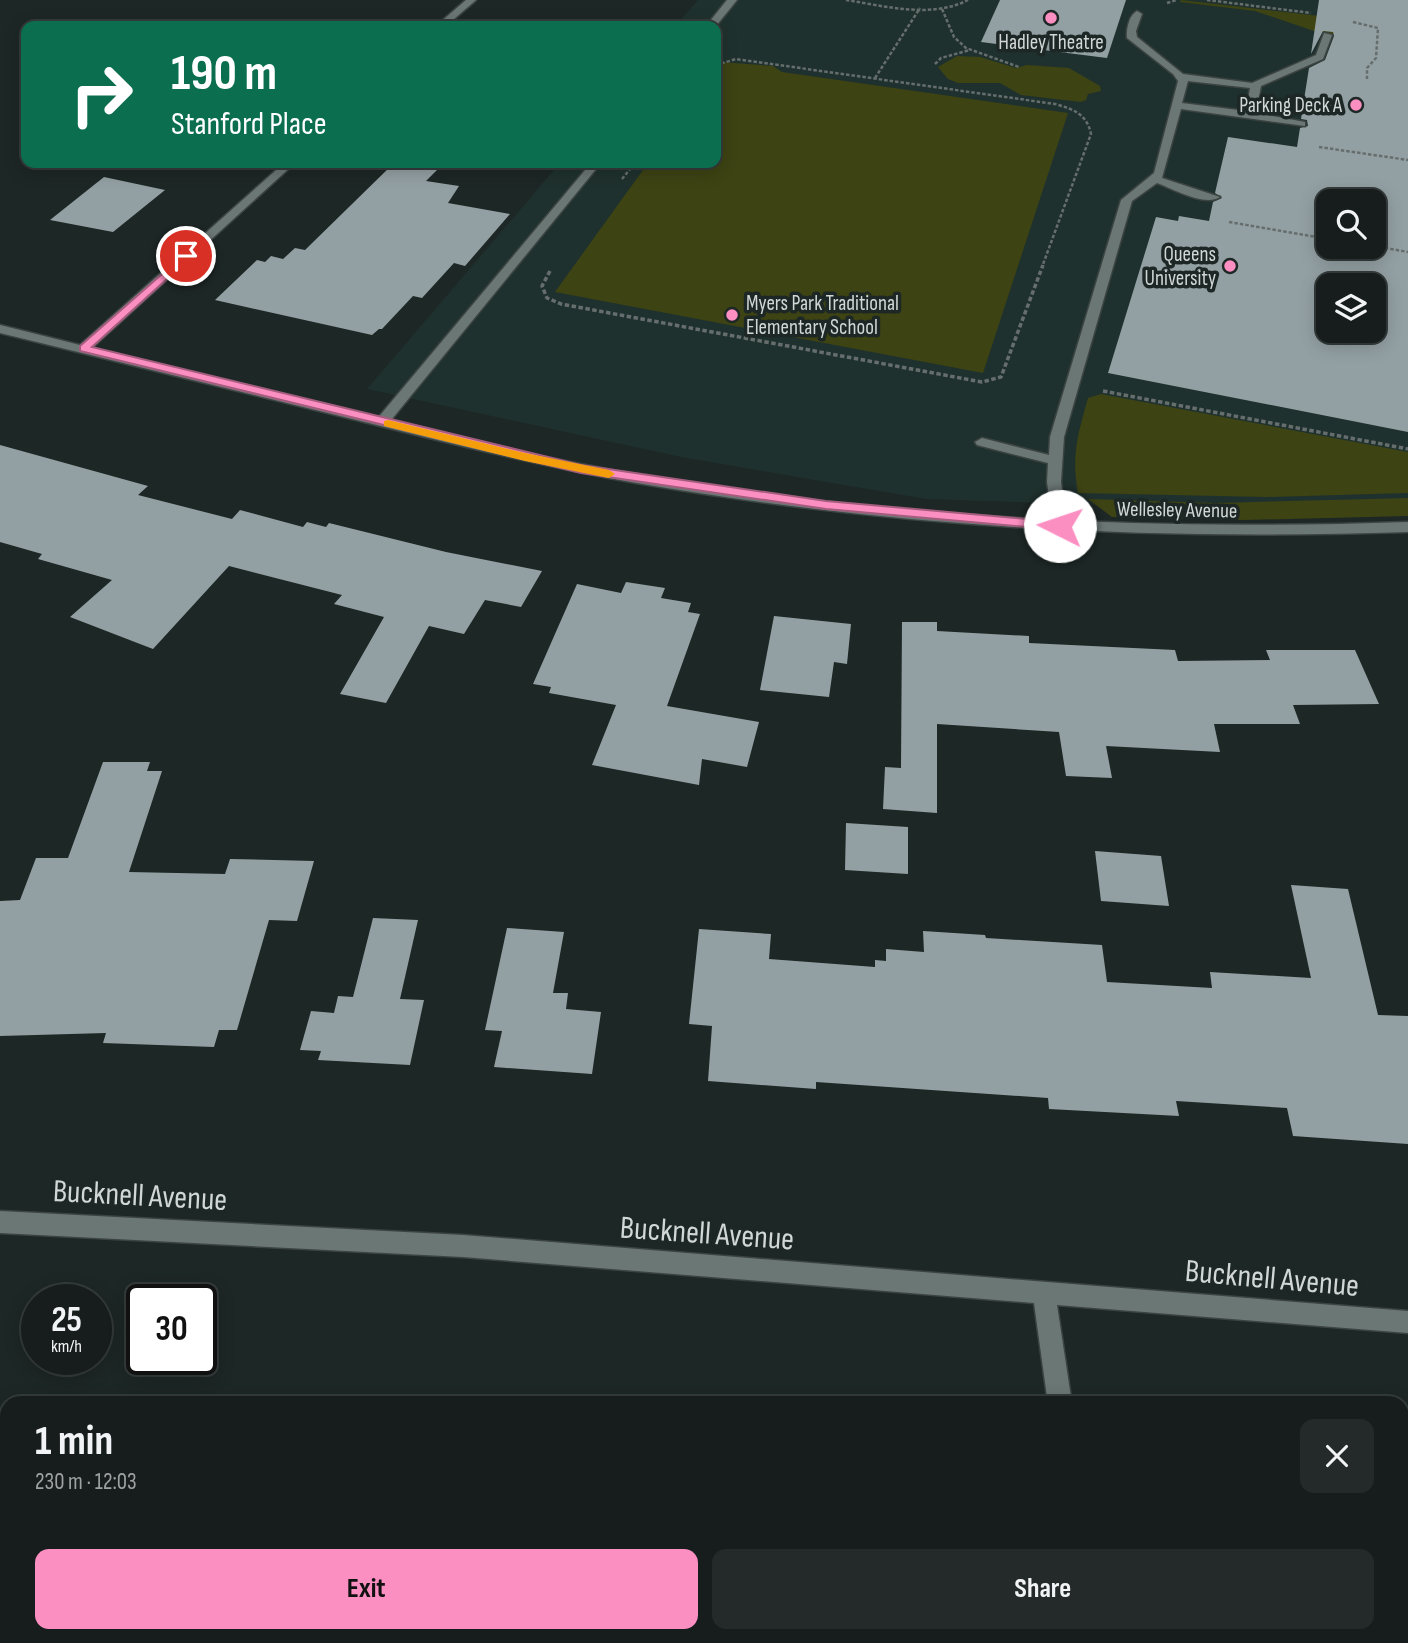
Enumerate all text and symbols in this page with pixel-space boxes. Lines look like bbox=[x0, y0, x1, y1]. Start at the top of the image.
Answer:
marker: Hadley Theatre bbox=[1043, 10, 1059, 26]
place label: Hadley Theatre bbox=[998, 30, 1104, 55]
text: 190 m bbox=[171, 45, 277, 104]
icon: right bbox=[56, 49, 147, 140]
place label: Parking Deck A bbox=[1239, 93, 1343, 118]
marker: Parking Deck A bbox=[1348, 97, 1364, 113]
text: Stanford Place bbox=[171, 105, 327, 144]
map controls bbox=[1316, 189, 1386, 343]
button: search bbox=[1316, 189, 1386, 259]
pin bbox=[156, 226, 216, 286]
icon: arrive bbox=[167, 237, 205, 275]
place label: Queens University bbox=[1145, 242, 1216, 291]
marker: Queens University bbox=[1222, 258, 1238, 274]
button: layers bbox=[1316, 273, 1386, 343]
place label: Myers Park Traditional Elementary School bbox=[746, 291, 899, 340]
marker: Myers Park Traditional Elementary School bbox=[724, 307, 740, 323]
position arrow bbox=[1023, 489, 1097, 563]
street label: Wellesley Avenue bbox=[1117, 496, 1237, 524]
street label: Bucknell Avenue bbox=[52, 1172, 228, 1220]
street label: Bucknell Avenue bbox=[619, 1208, 795, 1260]
street label: Bucknell Avenue bbox=[1183, 1252, 1361, 1306]
speed limit sign: 30 bbox=[126, 1284, 217, 1375]
text: 25 bbox=[51, 1299, 82, 1342]
text: km/h bbox=[51, 1336, 82, 1357]
text: 1 min bbox=[35, 1416, 113, 1467]
button: close bbox=[1300, 1419, 1374, 1493]
text: 230 m · 12:03 bbox=[35, 1468, 137, 1496]
button: Exit bbox=[35, 1549, 698, 1629]
button: Share bbox=[712, 1549, 1374, 1629]

